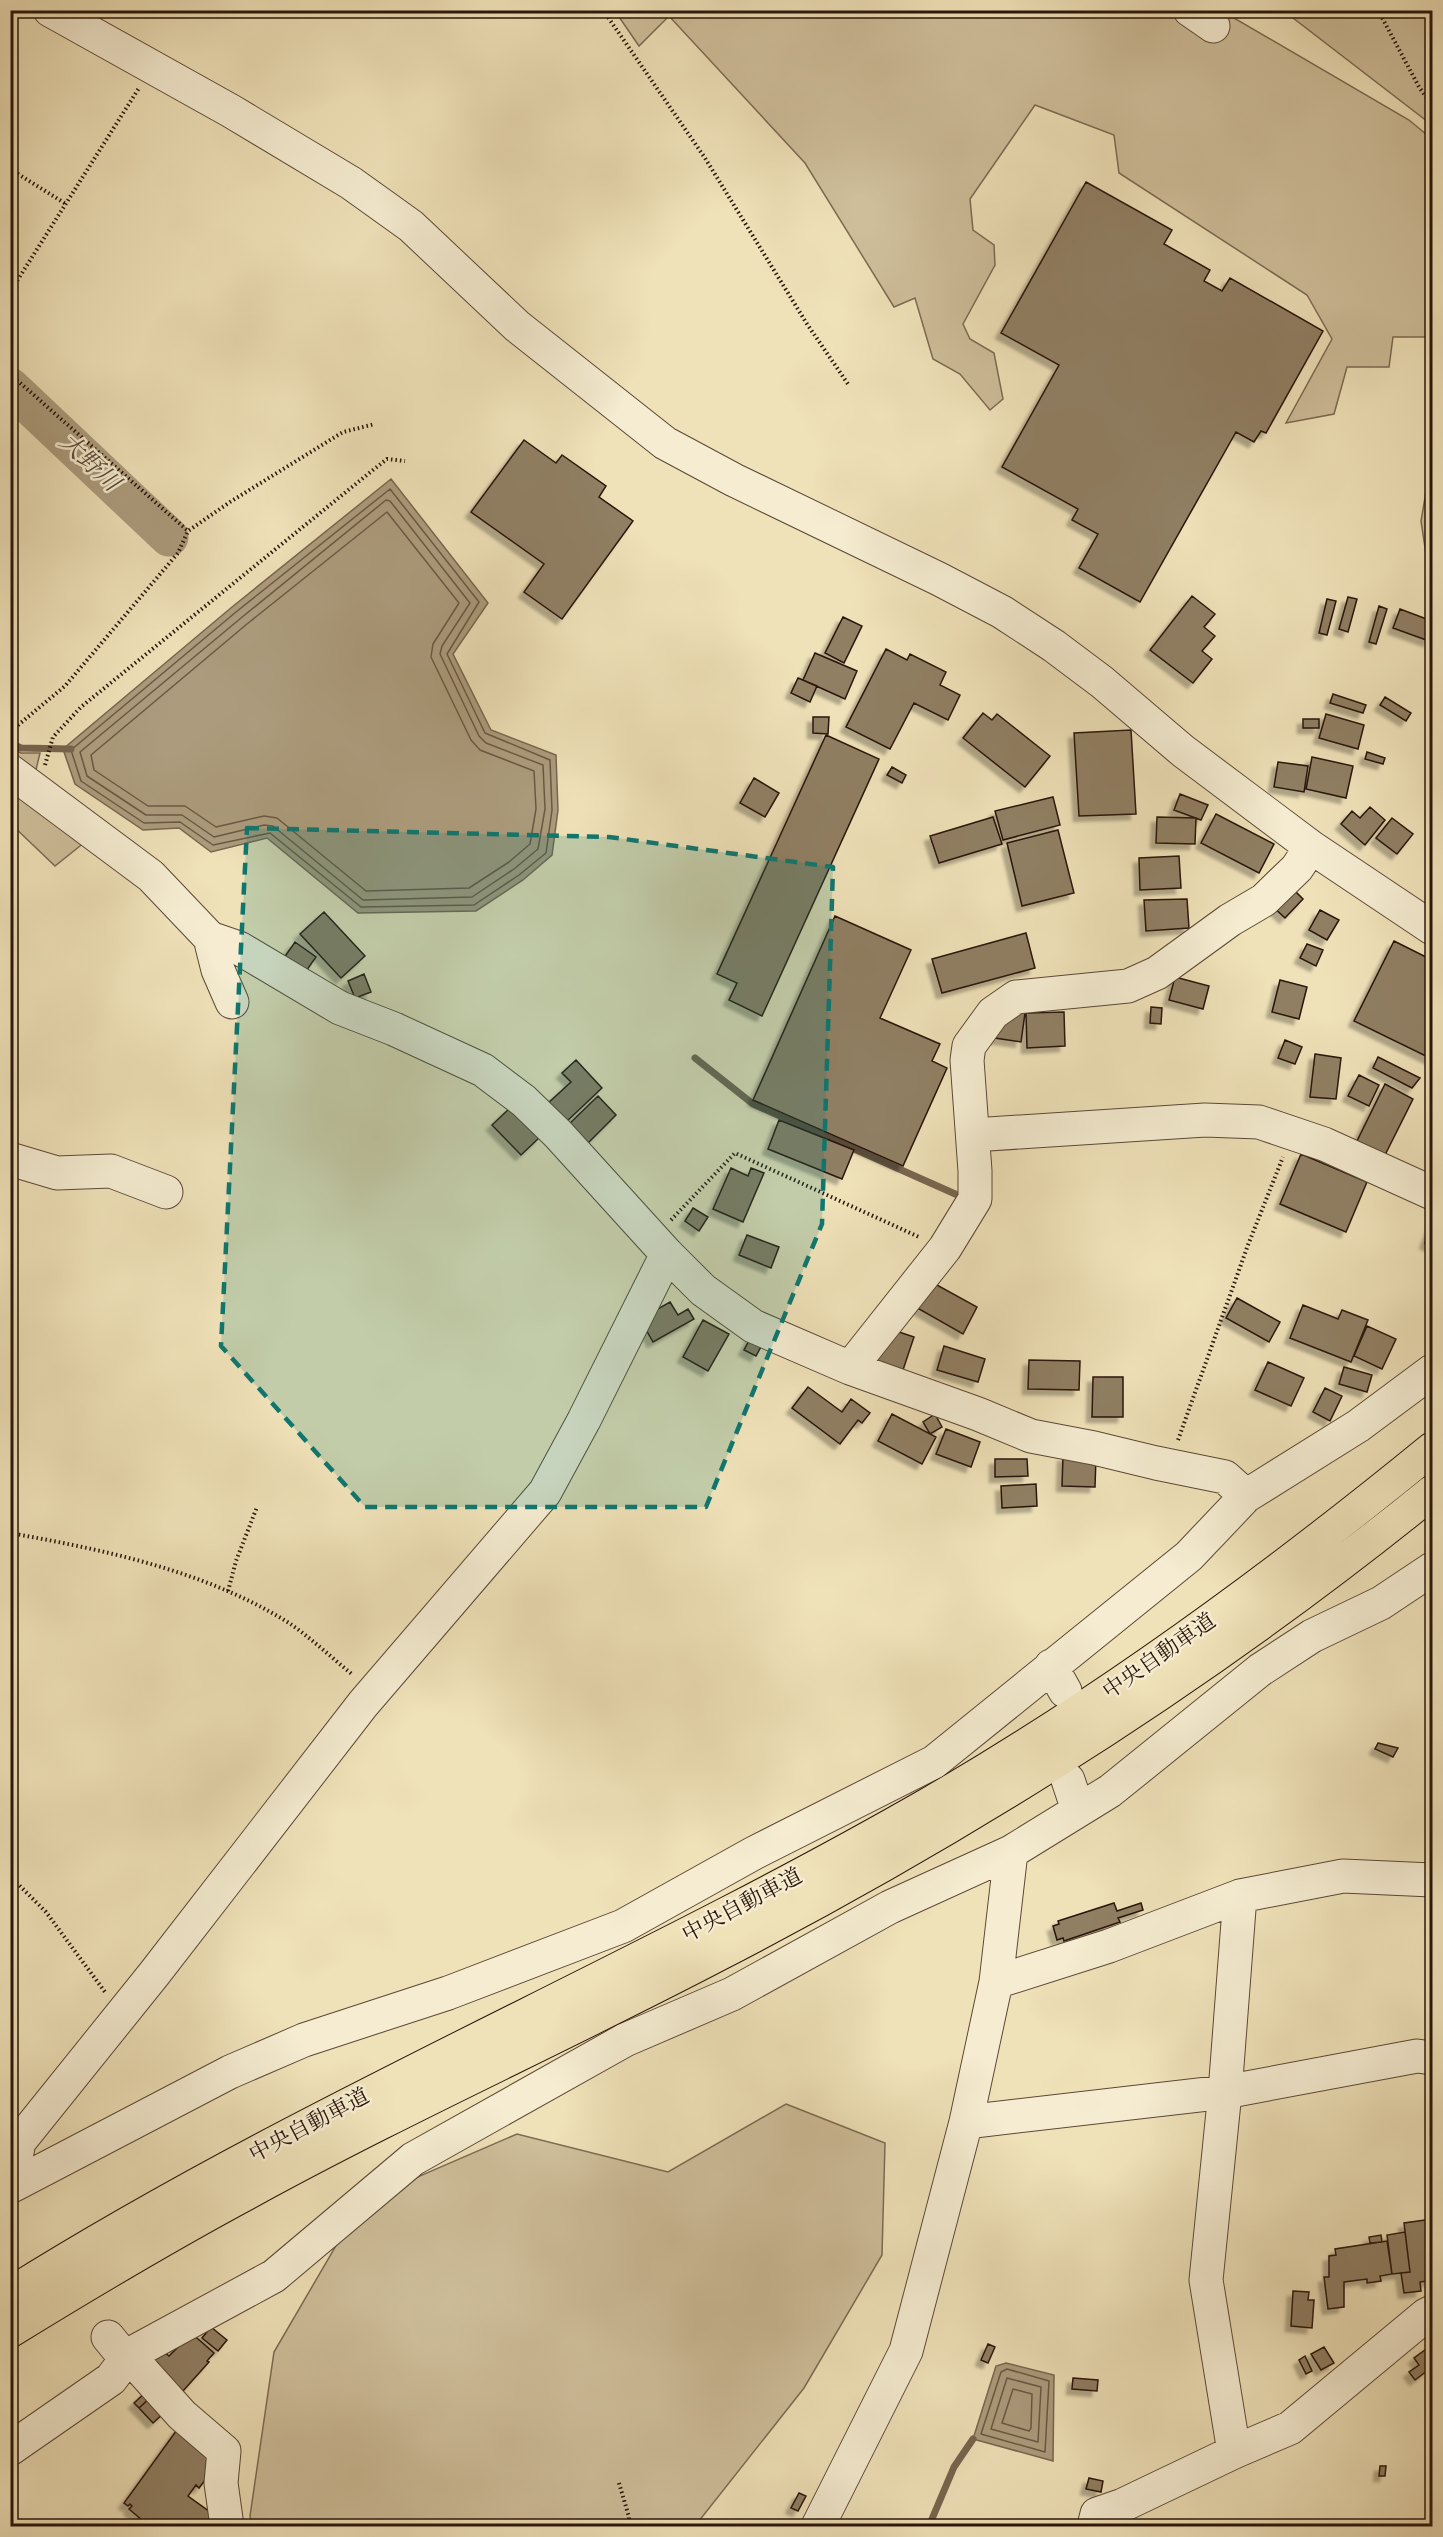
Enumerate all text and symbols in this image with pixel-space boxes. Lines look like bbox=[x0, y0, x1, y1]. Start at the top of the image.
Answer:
water label: 大野川 bbox=[53, 426, 129, 500]
street label: 中央自動車道 bbox=[1096, 1606, 1222, 1706]
street label: 中央自動車道 bbox=[677, 1861, 807, 1949]
street label: 中央自動車道 bbox=[244, 2081, 374, 2169]

